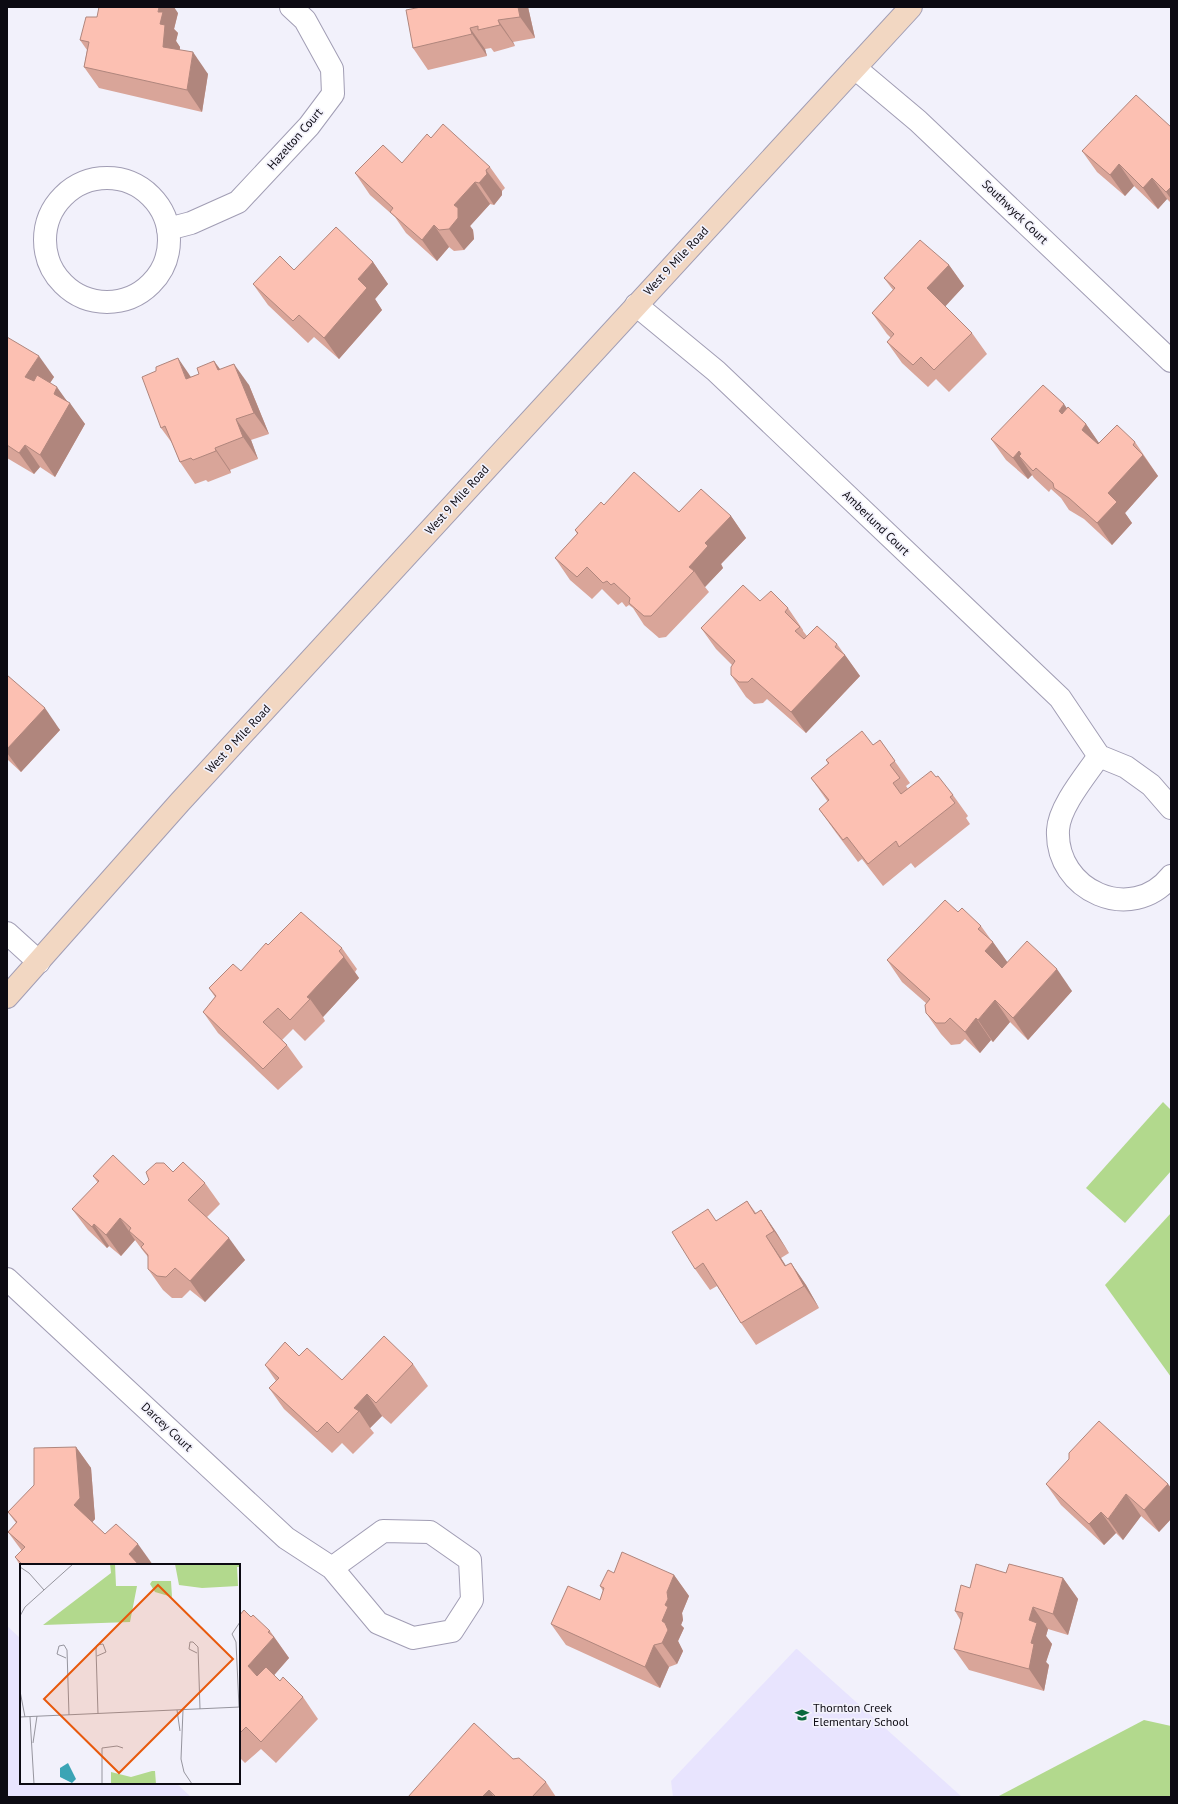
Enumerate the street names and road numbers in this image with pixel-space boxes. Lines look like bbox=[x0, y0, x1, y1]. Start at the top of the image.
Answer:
street label: Hazelton Court bbox=[264, 105, 325, 173]
street label: Southwyck Court bbox=[979, 176, 1052, 247]
street label: West 9 Mile Road bbox=[640, 223, 711, 298]
street label: West 9 Mile Road bbox=[421, 462, 492, 538]
street label: Amberlund Court bbox=[840, 487, 913, 558]
street label: West 9 Mile Road bbox=[202, 701, 273, 776]
street label: Darcey Court bbox=[138, 1399, 196, 1454]

